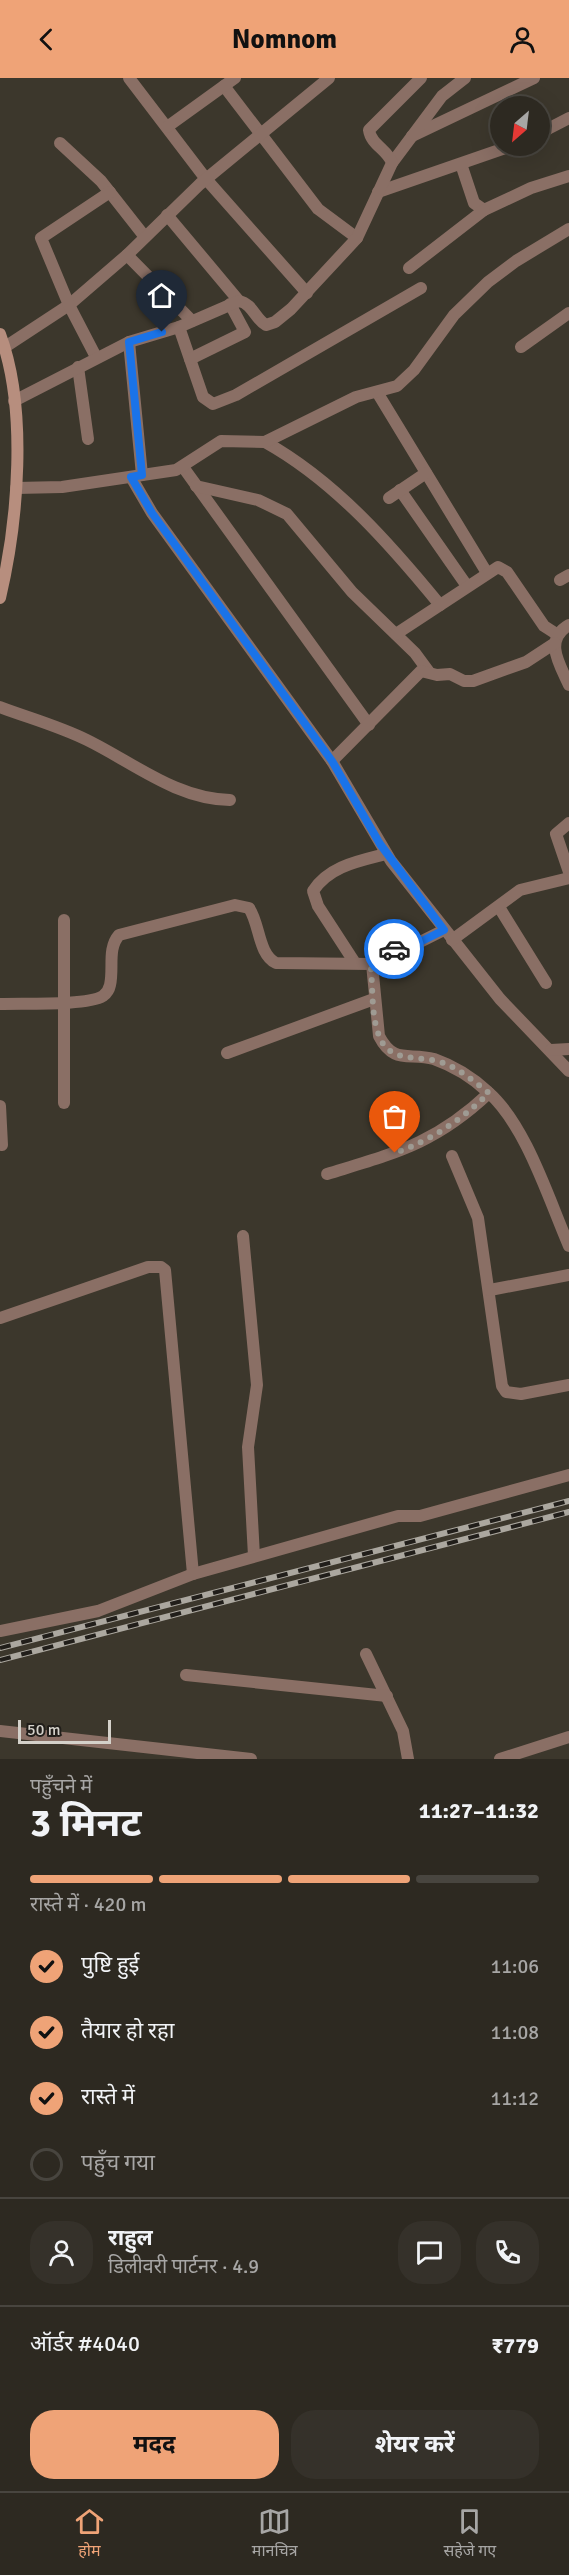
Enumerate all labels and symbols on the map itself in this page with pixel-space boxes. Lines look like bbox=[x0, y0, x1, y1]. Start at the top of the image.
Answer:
north arrow bbox=[490, 96, 550, 156]
pin bbox=[136, 270, 187, 332]
courier bbox=[364, 919, 424, 979]
pin bbox=[369, 1091, 420, 1153]
scale bar bbox=[18, 1717, 111, 1744]

